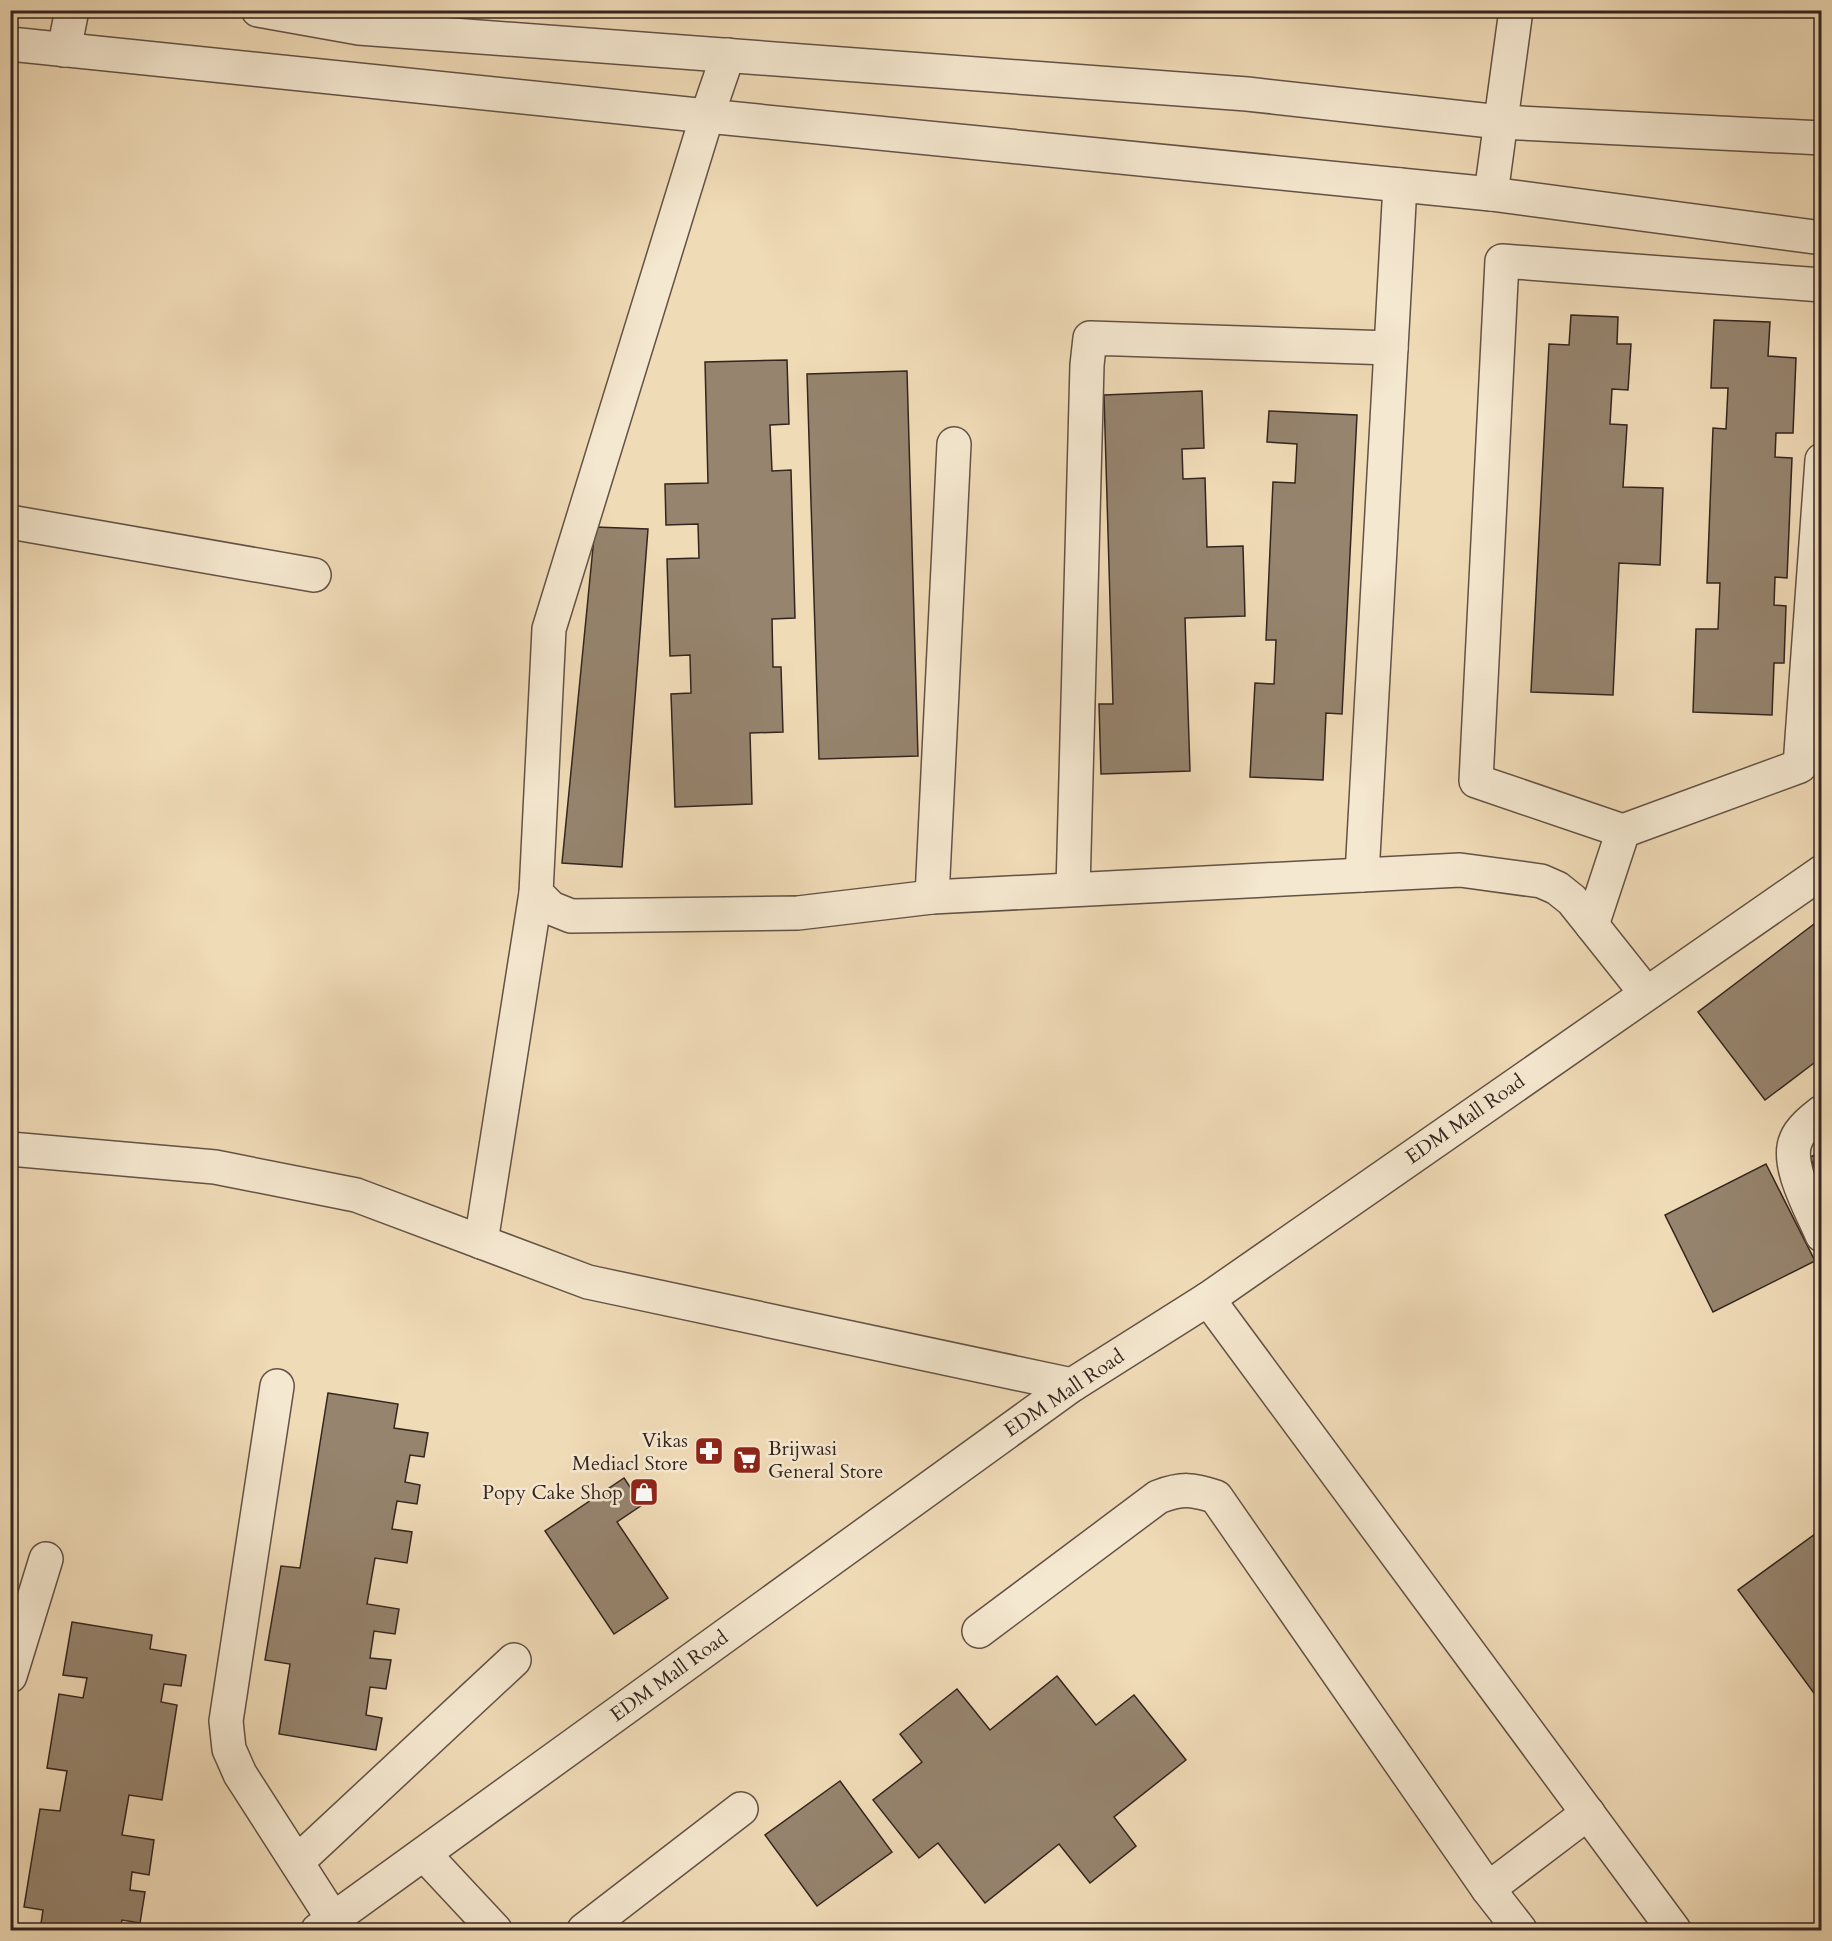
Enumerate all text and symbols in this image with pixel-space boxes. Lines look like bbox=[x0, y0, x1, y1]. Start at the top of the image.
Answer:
street label: EDM Mall Road bbox=[1400, 1068, 1530, 1170]
street label: EDM Mall Road bbox=[999, 1343, 1130, 1443]
place label: Vikas Mediacl Store bbox=[572, 1427, 688, 1477]
pharmacy icon: Vikas Mediacl Store bbox=[693, 1435, 725, 1467]
place label: Brijwasi General Store bbox=[768, 1435, 883, 1485]
supermarket icon: Brijwasi General Store bbox=[731, 1444, 763, 1476]
shop icon: Popy Cake Shop bbox=[628, 1476, 660, 1508]
place label: Popy Cake Shop bbox=[482, 1479, 623, 1506]
street label: EDM Mall Road bbox=[605, 1624, 734, 1728]

